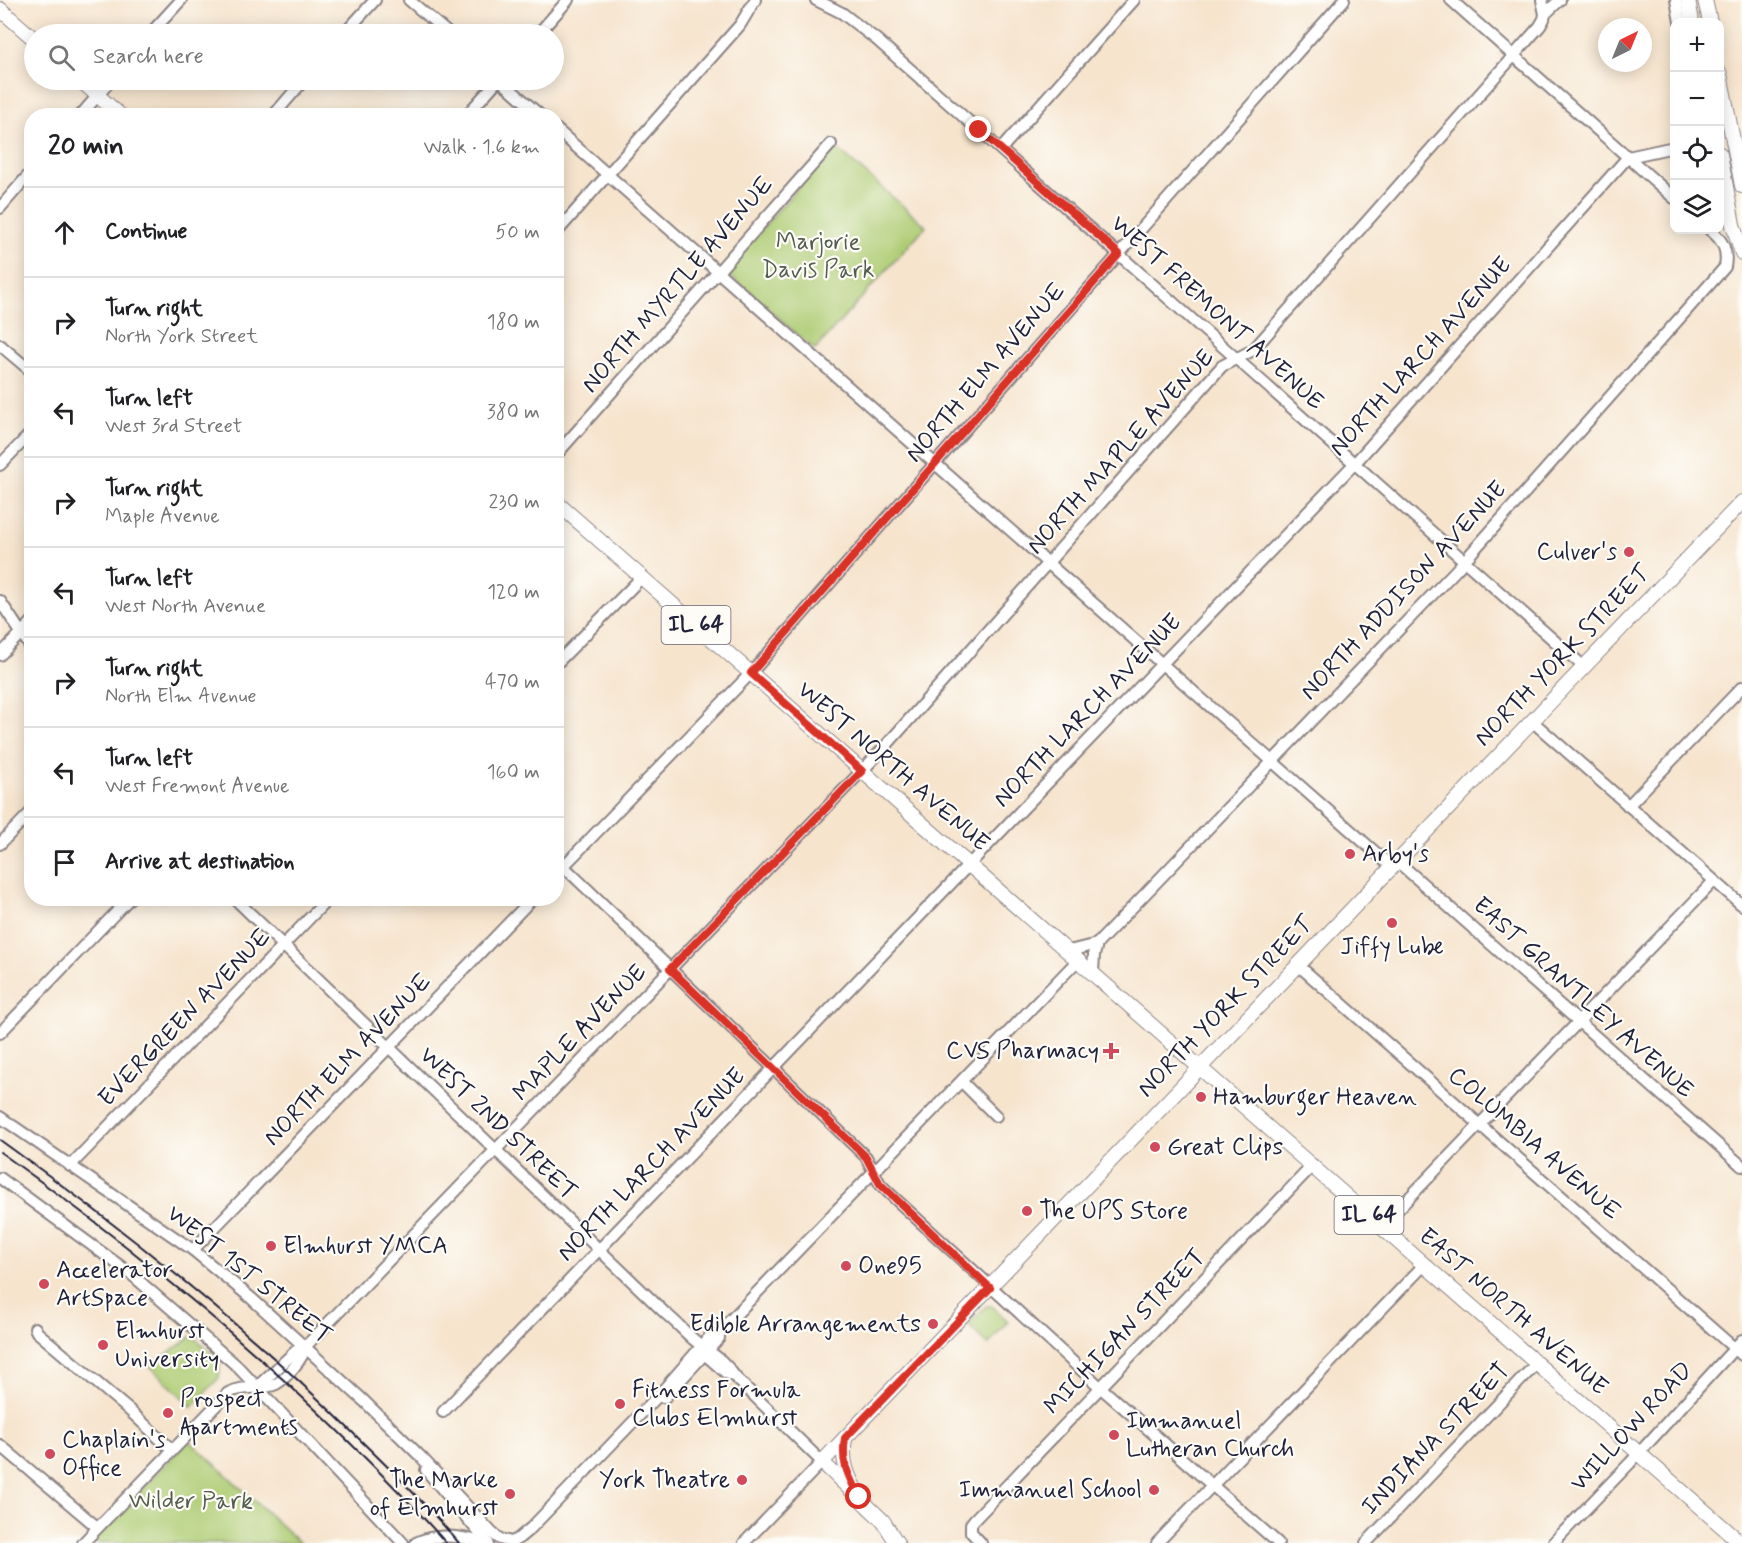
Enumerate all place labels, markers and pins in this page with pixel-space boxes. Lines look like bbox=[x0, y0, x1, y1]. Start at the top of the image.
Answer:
place label: Culver's bbox=[1536, 537, 1617, 568]
marker: Culver's bbox=[1622, 545, 1636, 559]
place label: Arby's bbox=[1362, 839, 1429, 870]
marker: Arby's bbox=[1343, 847, 1357, 861]
marker: Jiffy Lube bbox=[1385, 916, 1399, 930]
place label: Jiffy Lube bbox=[1340, 932, 1444, 963]
place label: CVS Pharmacy bbox=[946, 1036, 1099, 1067]
marker: CVS Pharmacy bbox=[1104, 1044, 1118, 1058]
place label: Hamburger Heaven bbox=[1213, 1082, 1417, 1116]
marker: Hamburger Heaven bbox=[1194, 1090, 1208, 1104]
place label: Great Clips bbox=[1167, 1132, 1283, 1163]
marker: Great Clips bbox=[1148, 1140, 1162, 1154]
place label: The UPS Store bbox=[1039, 1196, 1188, 1227]
marker: The UPS Store bbox=[1020, 1204, 1034, 1218]
place label: Elmhurst YMCA bbox=[283, 1231, 448, 1262]
marker: Elmhurst YMCA bbox=[264, 1239, 278, 1253]
place label: One95 bbox=[858, 1251, 922, 1282]
place label: Accelerator ArtSpace bbox=[56, 1255, 173, 1314]
marker: One95 bbox=[839, 1259, 853, 1273]
marker: Accelerator ArtSpace bbox=[37, 1277, 51, 1291]
place label: Edible Arrangements bbox=[689, 1309, 921, 1340]
place label: Elmhurst University bbox=[115, 1316, 219, 1375]
marker: Edible Arrangements bbox=[926, 1317, 940, 1331]
marker: Elmhurst University bbox=[96, 1338, 110, 1352]
place label: Fitness Formula Clubs Elmhurst bbox=[632, 1375, 801, 1434]
place label: Prospect Apartments bbox=[180, 1384, 298, 1446]
marker: Fitness Formula Clubs Elmhurst bbox=[613, 1397, 627, 1411]
marker: Prospect Apartments bbox=[161, 1406, 175, 1420]
place label: Immanuel Lutheran Church bbox=[1126, 1406, 1294, 1465]
place label: Chaplain's Office bbox=[62, 1425, 166, 1484]
marker: Immanuel Lutheran Church bbox=[1107, 1428, 1121, 1442]
marker: Chaplain's Office bbox=[43, 1447, 57, 1461]
place label: The Marke of Elmhurst bbox=[370, 1465, 498, 1524]
place label: York Theatre bbox=[599, 1465, 730, 1496]
marker: York Theatre bbox=[735, 1473, 749, 1487]
place label: Immanuel School bbox=[959, 1475, 1142, 1506]
marker: Immanuel School bbox=[1147, 1483, 1161, 1497]
marker: The Marke of Elmhurst bbox=[503, 1487, 517, 1501]

